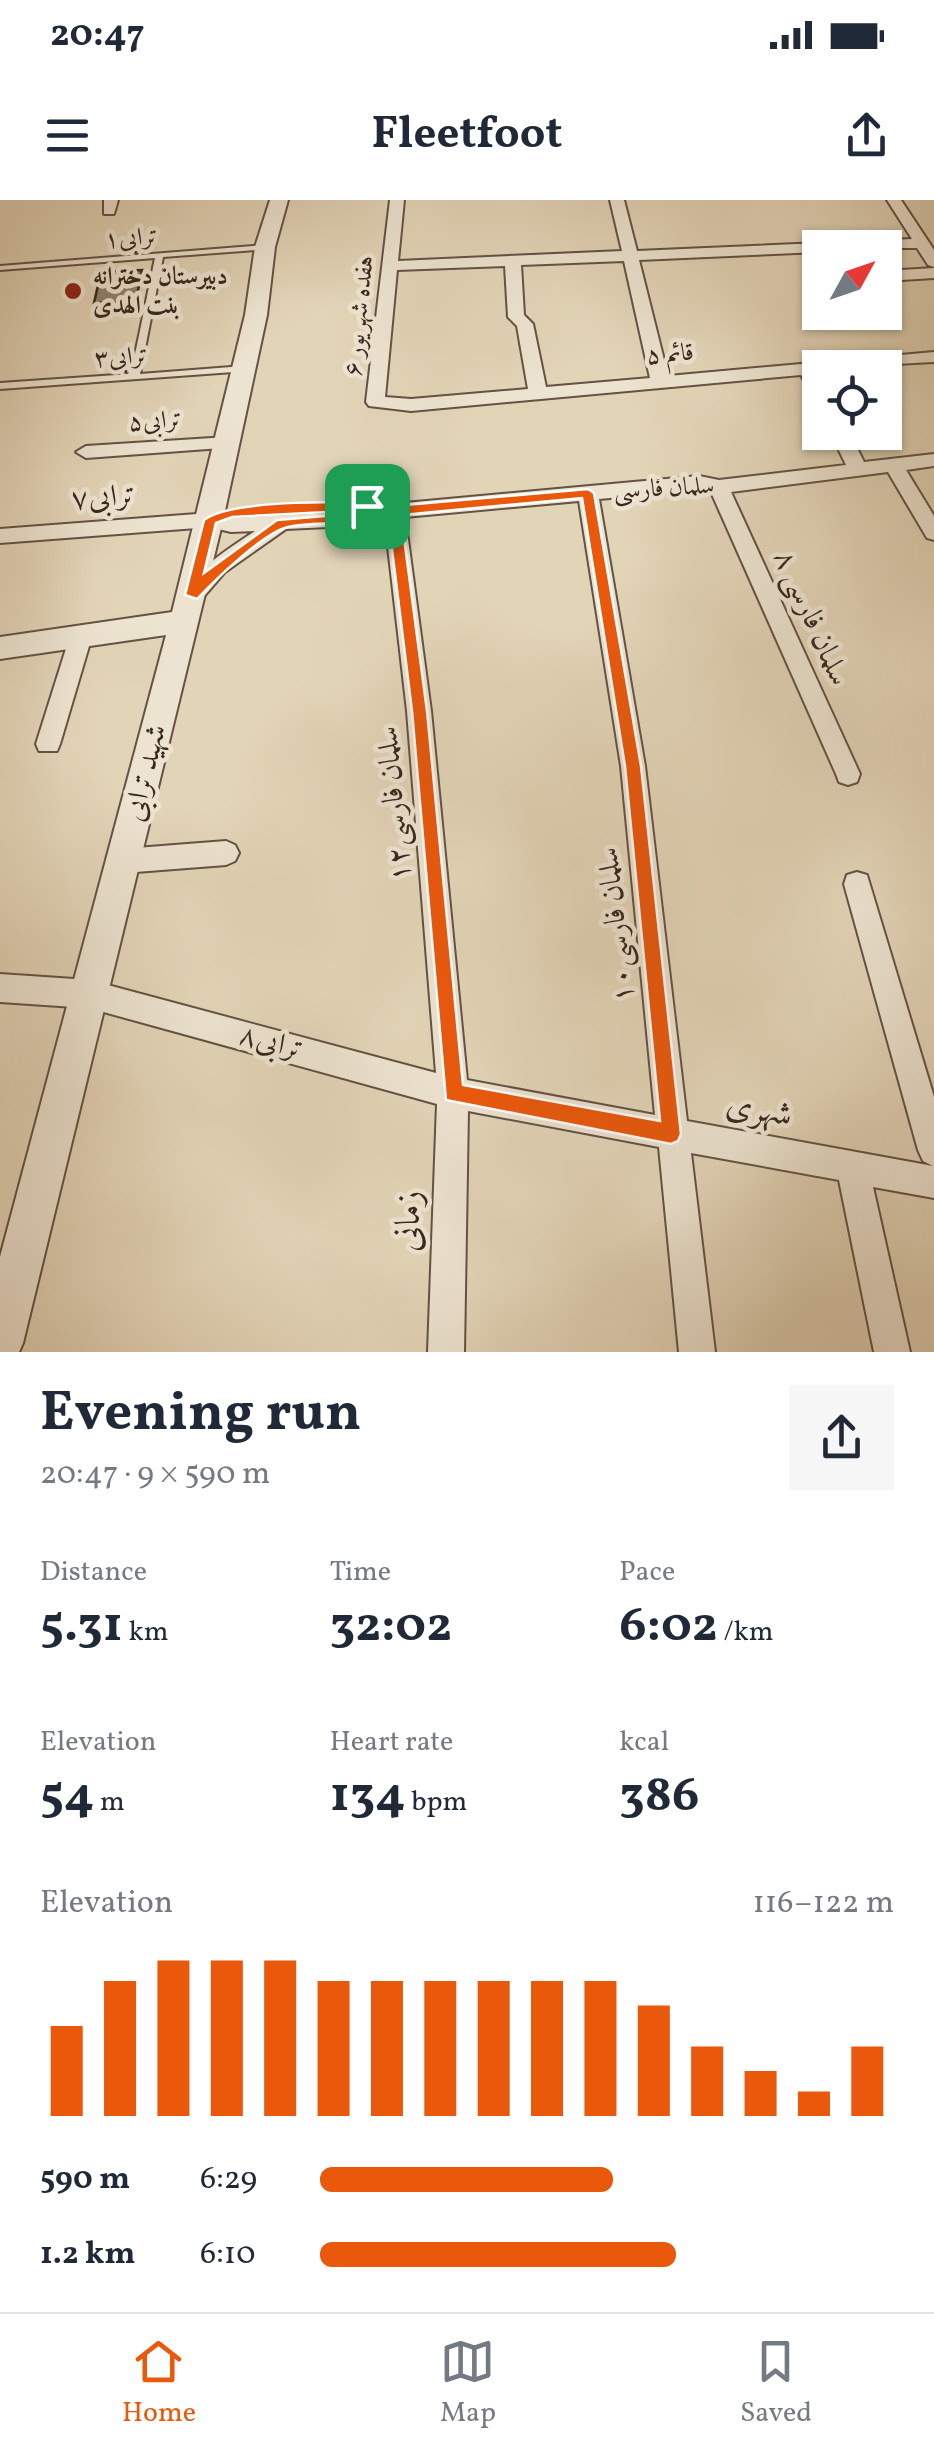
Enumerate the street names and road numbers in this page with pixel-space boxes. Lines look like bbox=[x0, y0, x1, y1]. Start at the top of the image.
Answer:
street label: ترابی۱ bbox=[103, 220, 159, 258]
street label: هفده شهریور ۶ bbox=[336, 254, 384, 378]
street label: قائم ۵ bbox=[645, 335, 695, 376]
street label: ترابی۳ bbox=[93, 339, 149, 377]
street label: ترابی۵ bbox=[127, 403, 183, 441]
street label: سلمان فارسی bbox=[613, 469, 715, 509]
street label: ترابی۷ bbox=[69, 475, 137, 521]
street label: سلمان فارسی ۸ bbox=[762, 543, 860, 693]
street label: شهید ترابی bbox=[114, 720, 178, 826]
street label: سلمان فارسی۱۲ bbox=[367, 724, 423, 884]
street label: سلمان فارسی۱۰ bbox=[588, 845, 646, 1005]
street label: ترابی۸ bbox=[234, 1014, 308, 1072]
street label: شهری bbox=[722, 1082, 796, 1140]
street label: زمانی bbox=[385, 1190, 435, 1252]

